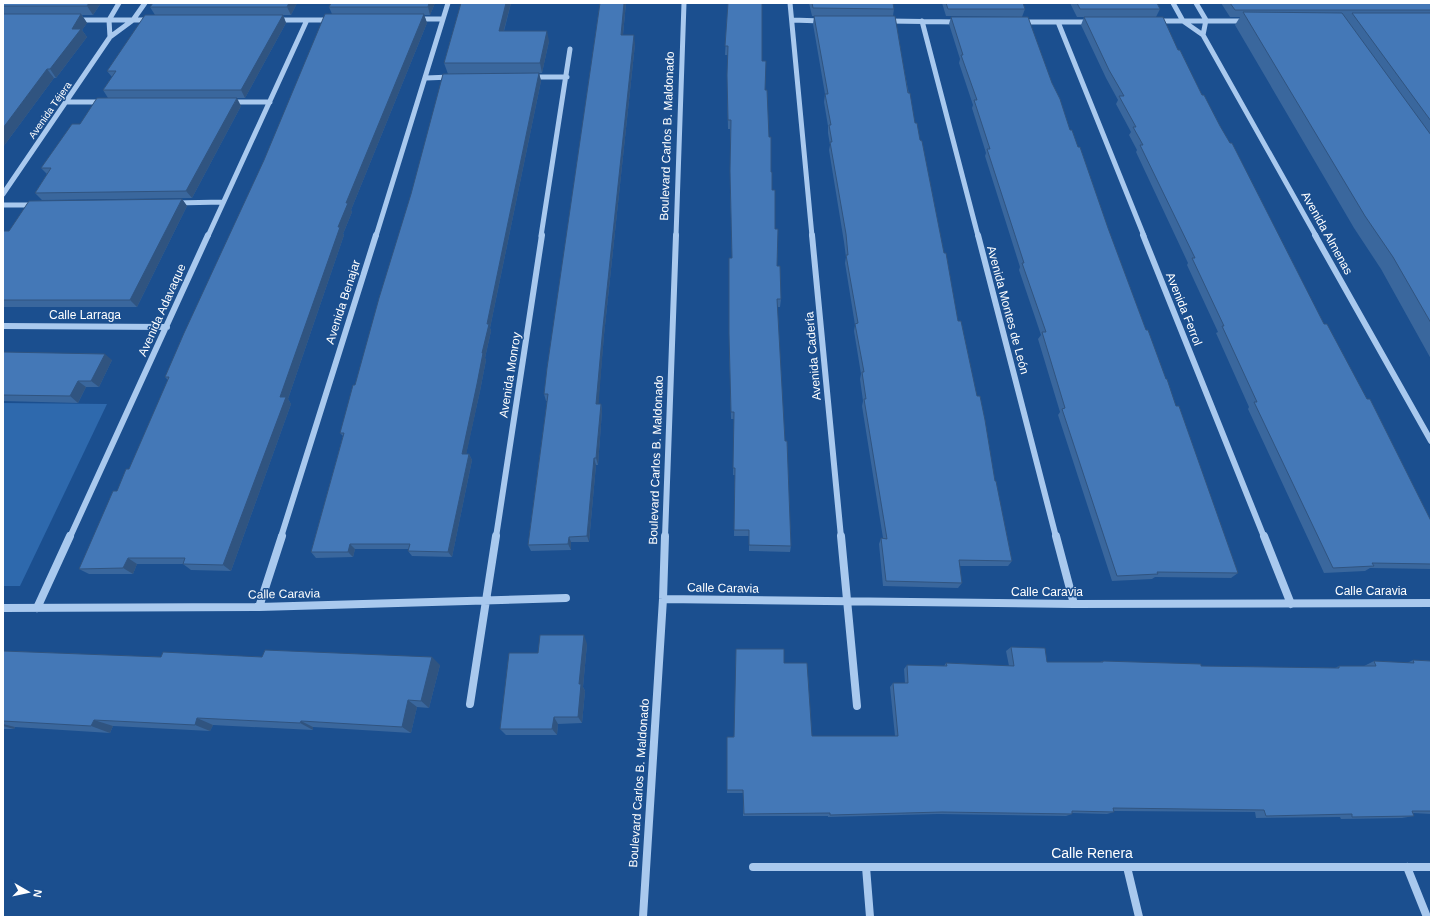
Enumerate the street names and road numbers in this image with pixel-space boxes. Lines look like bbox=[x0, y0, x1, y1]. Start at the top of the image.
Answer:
street label: Boulevard Carlos B. Maldonado bbox=[657, 51, 677, 221]
street label: Avenida Téjera bbox=[26, 79, 74, 141]
street label: Avenida Almenas bbox=[1298, 189, 1356, 277]
street label: Avenida Montes de León bbox=[984, 244, 1032, 376]
street label: Avenida Benajar bbox=[323, 258, 363, 346]
street label: Avenida Adavaque bbox=[135, 261, 189, 358]
street label: Avenida Ferrol bbox=[1163, 270, 1205, 348]
street label: Calle Larraga bbox=[49, 308, 121, 322]
street label: Avenida Cadería bbox=[802, 311, 824, 401]
street label: Avenida Monroy bbox=[496, 331, 524, 419]
street label: Boulevard Carlos B. Maldonado bbox=[646, 375, 666, 545]
street label: Calle Caravia bbox=[687, 580, 759, 596]
street label: Calle Caravia bbox=[1335, 584, 1407, 598]
street label: Calle Caravia bbox=[1011, 585, 1083, 599]
street label: Calle Caravia bbox=[248, 586, 320, 602]
street label: Boulevard Carlos B. Maldonado bbox=[626, 698, 652, 868]
street label: Calle Renera bbox=[1051, 845, 1133, 861]

